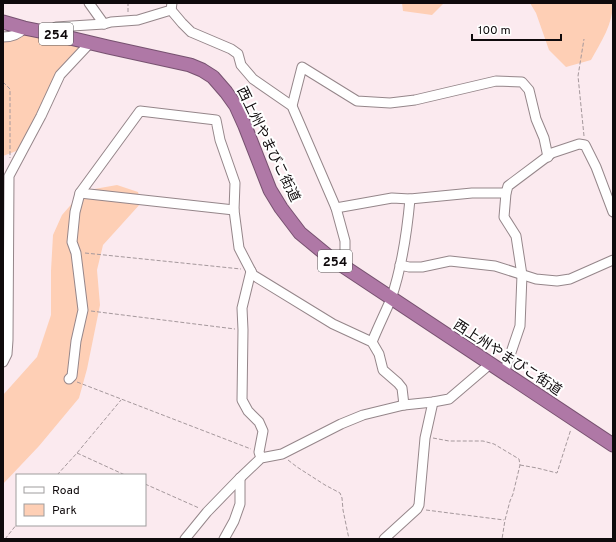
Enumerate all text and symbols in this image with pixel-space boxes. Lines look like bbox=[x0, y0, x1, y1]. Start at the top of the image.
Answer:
scale bar bbox=[472, 16, 561, 42]
road number: 254 bbox=[39, 23, 73, 45]
text: 100 m bbox=[478, 23, 511, 39]
street label: 西上州やまびこ街道 bbox=[232, 84, 304, 205]
road number: 254 bbox=[318, 250, 352, 272]
street label: 西上州やまびこ街道 bbox=[450, 316, 565, 400]
legend bbox=[16, 474, 146, 526]
text: Road bbox=[52, 483, 80, 499]
text: Park bbox=[52, 503, 77, 519]

